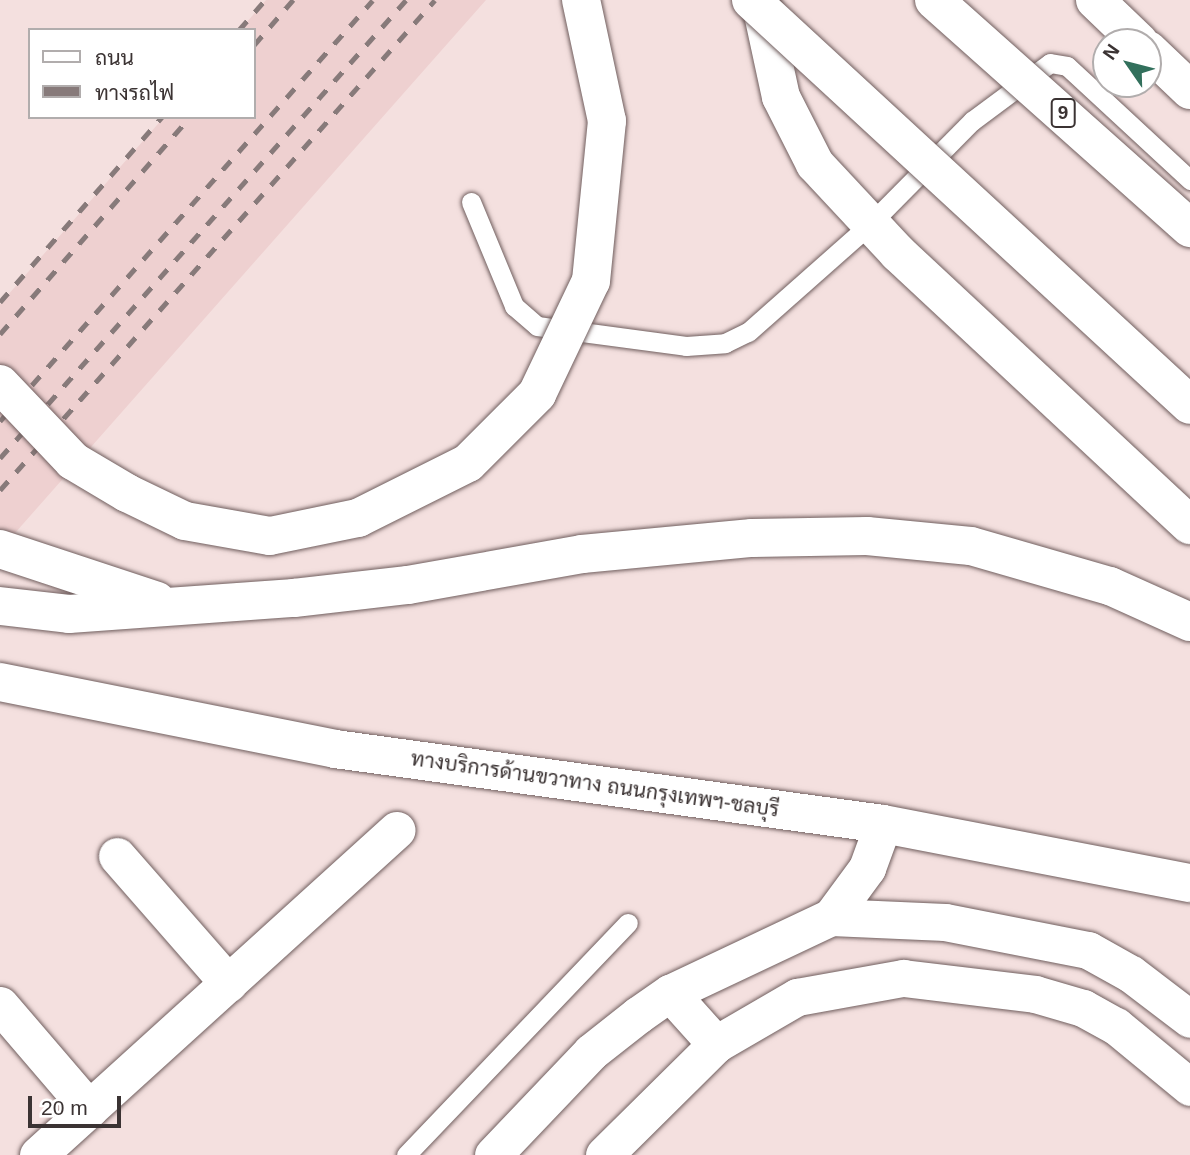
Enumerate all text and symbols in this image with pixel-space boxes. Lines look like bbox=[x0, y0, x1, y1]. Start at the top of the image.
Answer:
legend bbox=[28, 28, 256, 119]
north arrow bbox=[1092, 28, 1162, 98]
text: N bbox=[1098, 40, 1124, 63]
text: ถนน bbox=[95, 46, 134, 69]
text: ทางรถไฟ bbox=[95, 81, 174, 104]
road number: 9 bbox=[1049, 97, 1077, 128]
street label: ทางบริการด้านขวาทาง ถนนกรุงเทพฯ-ชลบุรี bbox=[409, 746, 781, 822]
scale bar bbox=[32, 1082, 124, 1126]
text: 20 m bbox=[41, 1096, 88, 1119]

